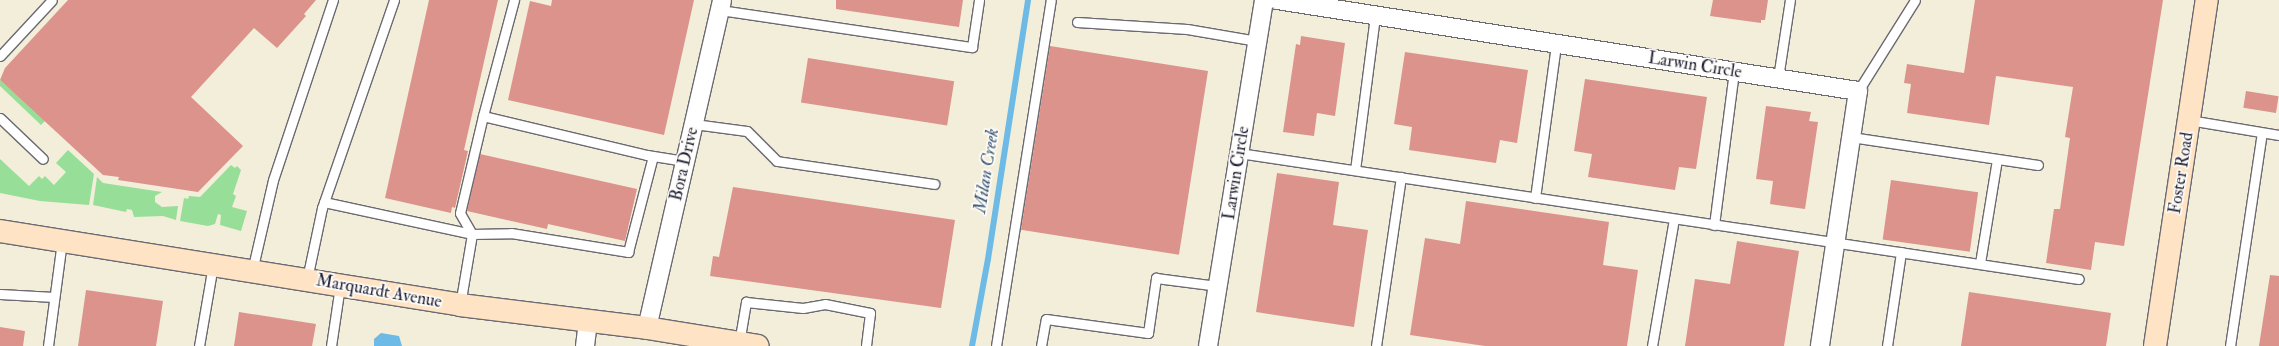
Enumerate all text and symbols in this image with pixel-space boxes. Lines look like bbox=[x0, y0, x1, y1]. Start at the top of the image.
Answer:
street label: Larwin Circle bbox=[1647, 48, 1743, 82]
street label: Bora Drive bbox=[666, 125, 702, 203]
street label: Larwin Circle bbox=[1219, 125, 1253, 221]
water label: Milan Creek bbox=[970, 127, 1004, 215]
street label: Foster Road bbox=[2164, 131, 2198, 215]
street label: Marquardt Avenue bbox=[315, 270, 443, 312]

